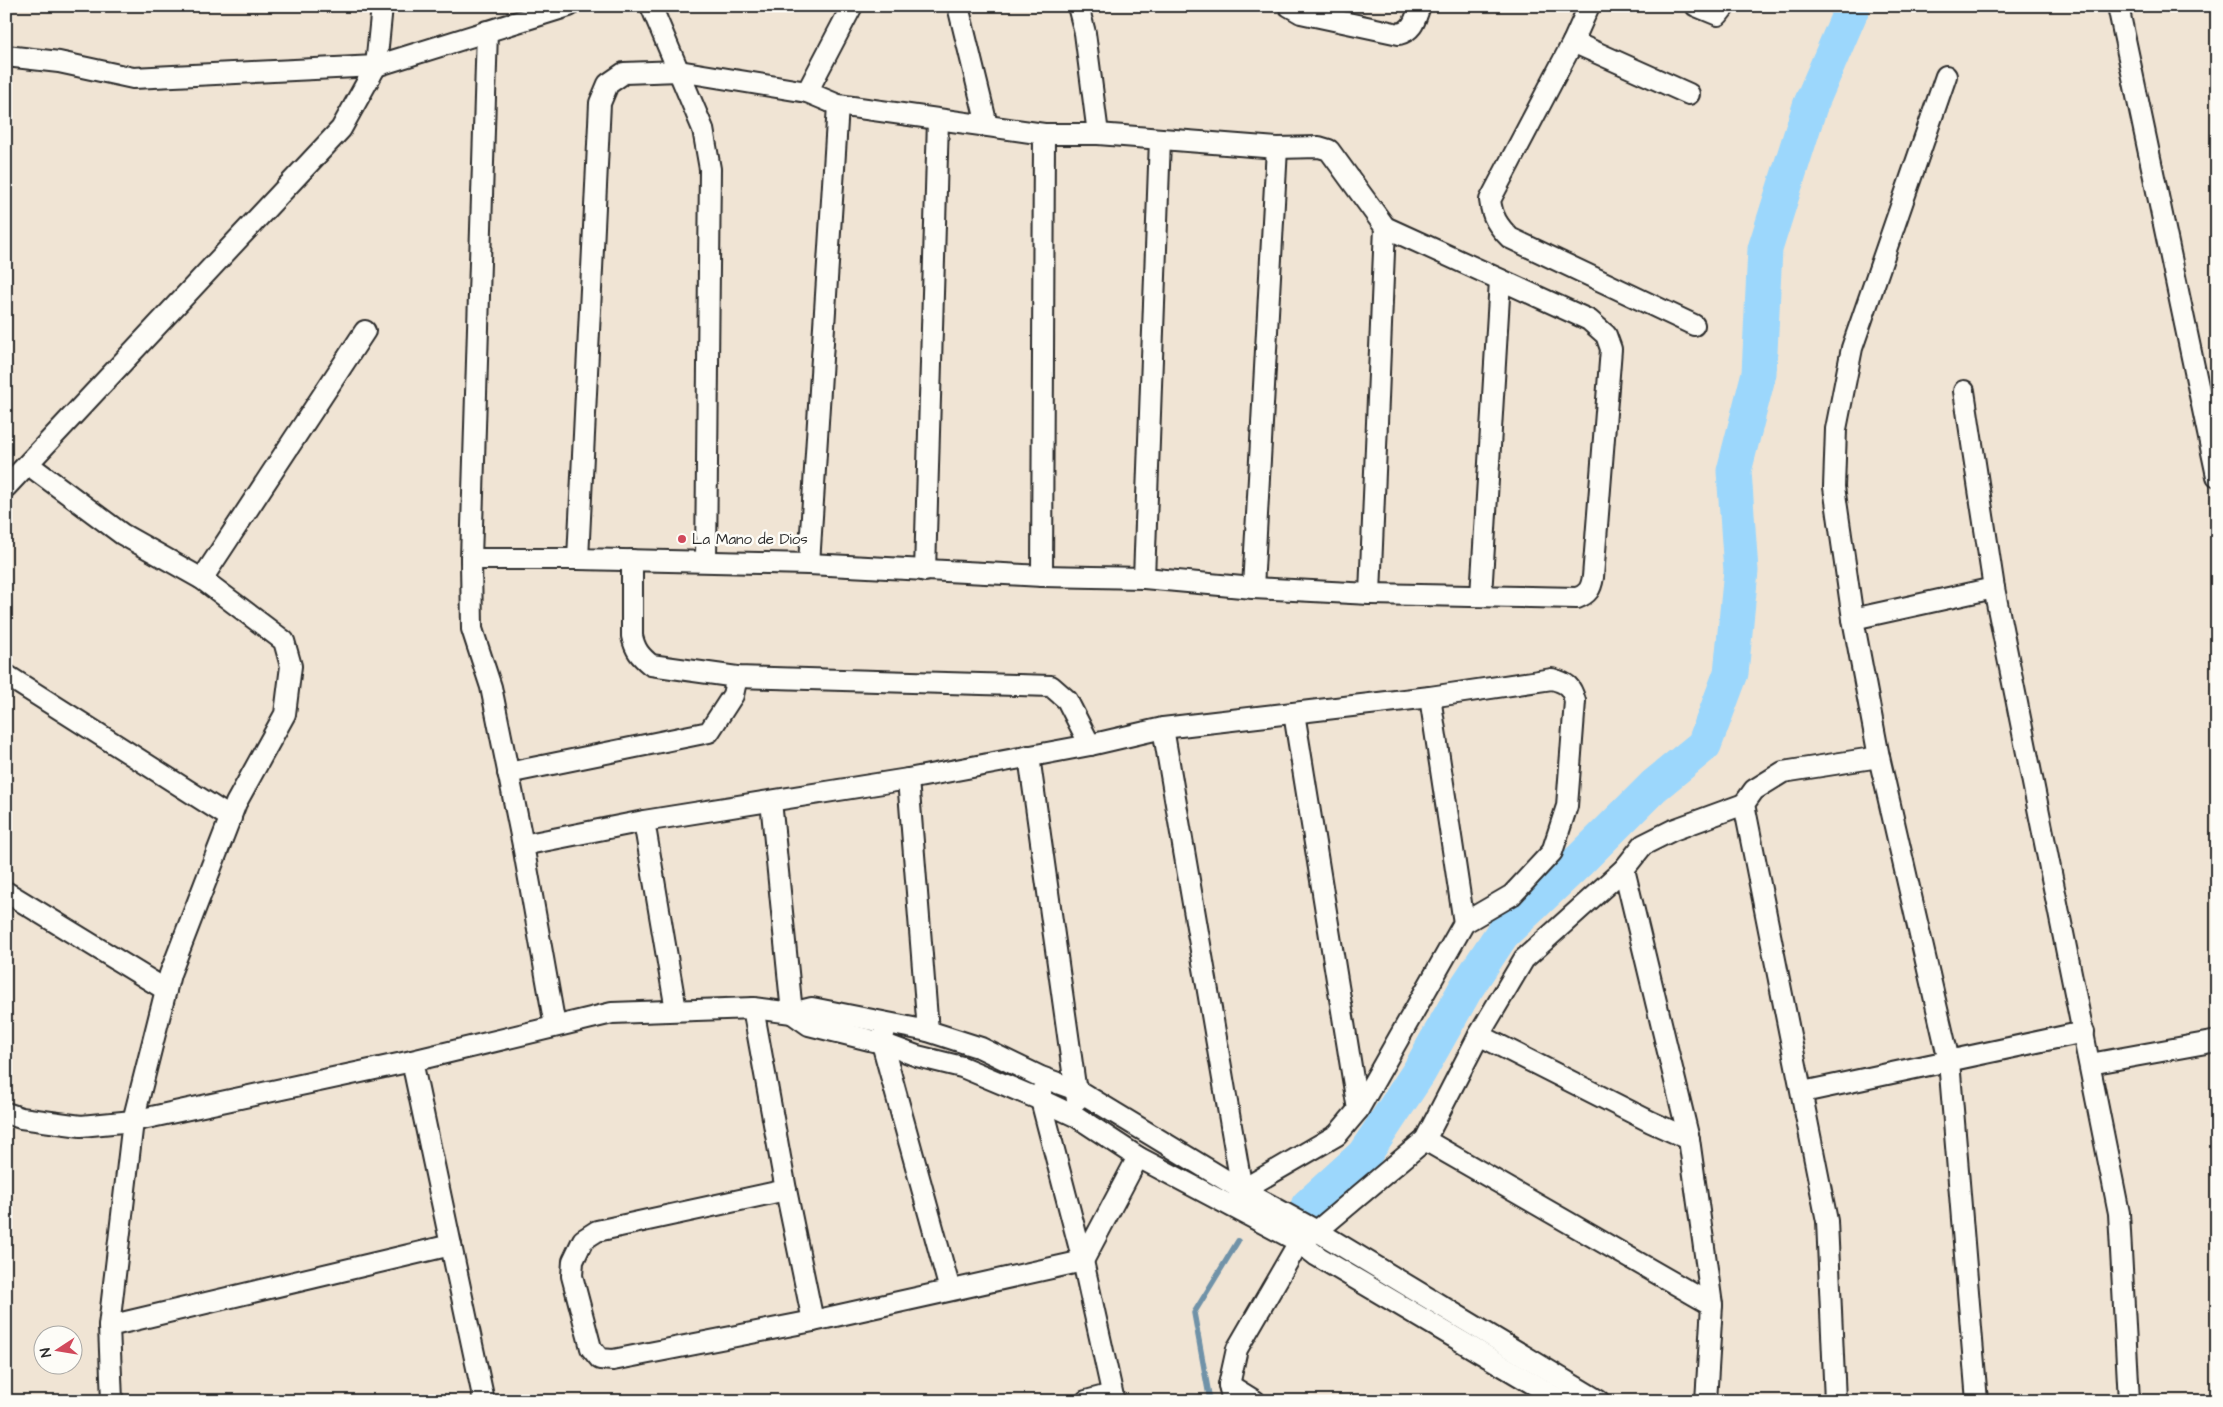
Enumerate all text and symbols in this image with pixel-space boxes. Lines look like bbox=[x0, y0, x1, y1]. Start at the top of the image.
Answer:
place label: La Mano de Dios bbox=[692, 529, 808, 550]
marker: La Mano de Dios bbox=[676, 533, 688, 545]
north arrow bbox=[32, 1324, 82, 1374]
text: N bbox=[36, 1346, 57, 1359]

